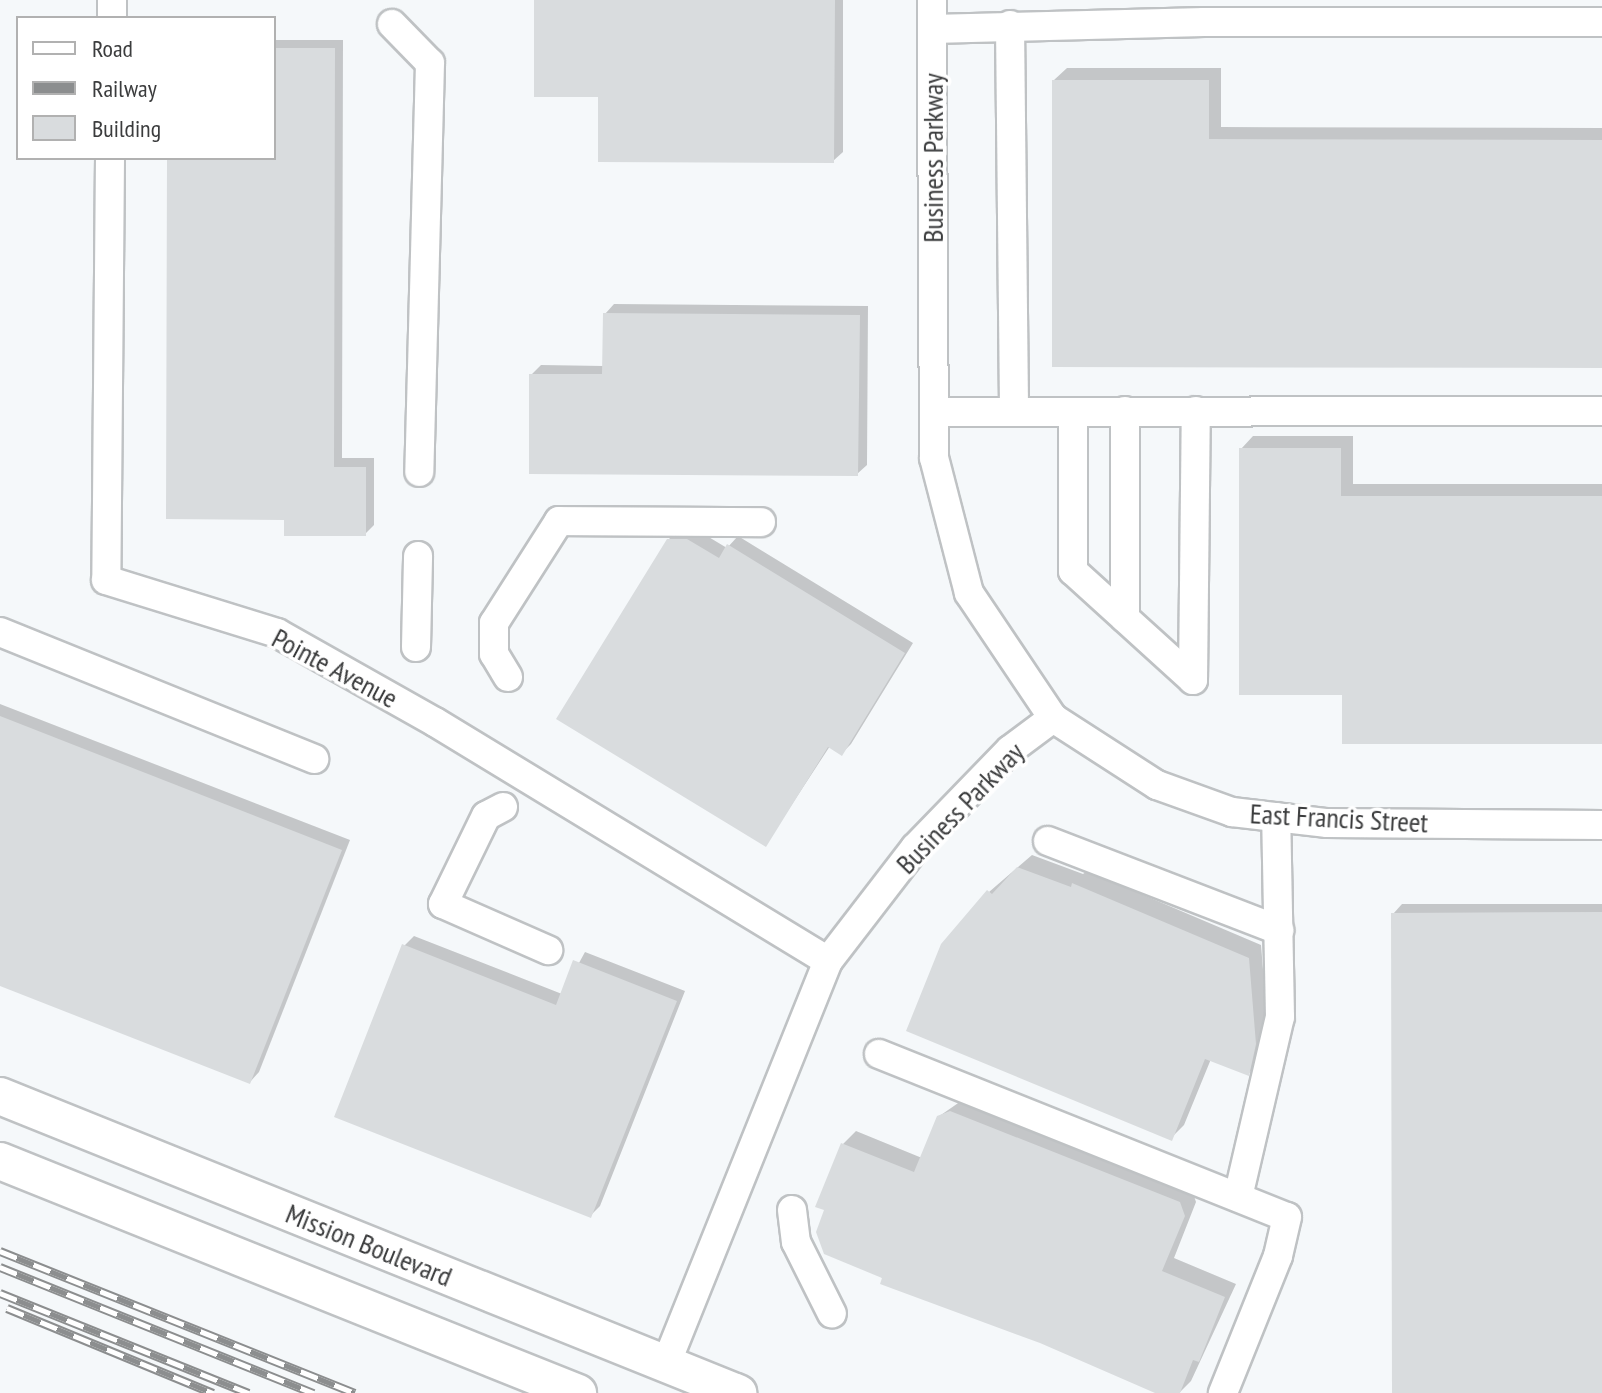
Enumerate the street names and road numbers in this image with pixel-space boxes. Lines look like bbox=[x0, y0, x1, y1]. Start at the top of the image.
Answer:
street label: Business Parkway bbox=[916, 73, 950, 243]
street label: Pointe Avenue bbox=[266, 621, 404, 715]
street label: Business Parkway bbox=[889, 735, 1031, 881]
street label: East Francis Street bbox=[1249, 797, 1429, 839]
street label: Mission Boulevard bbox=[281, 1196, 457, 1294]

